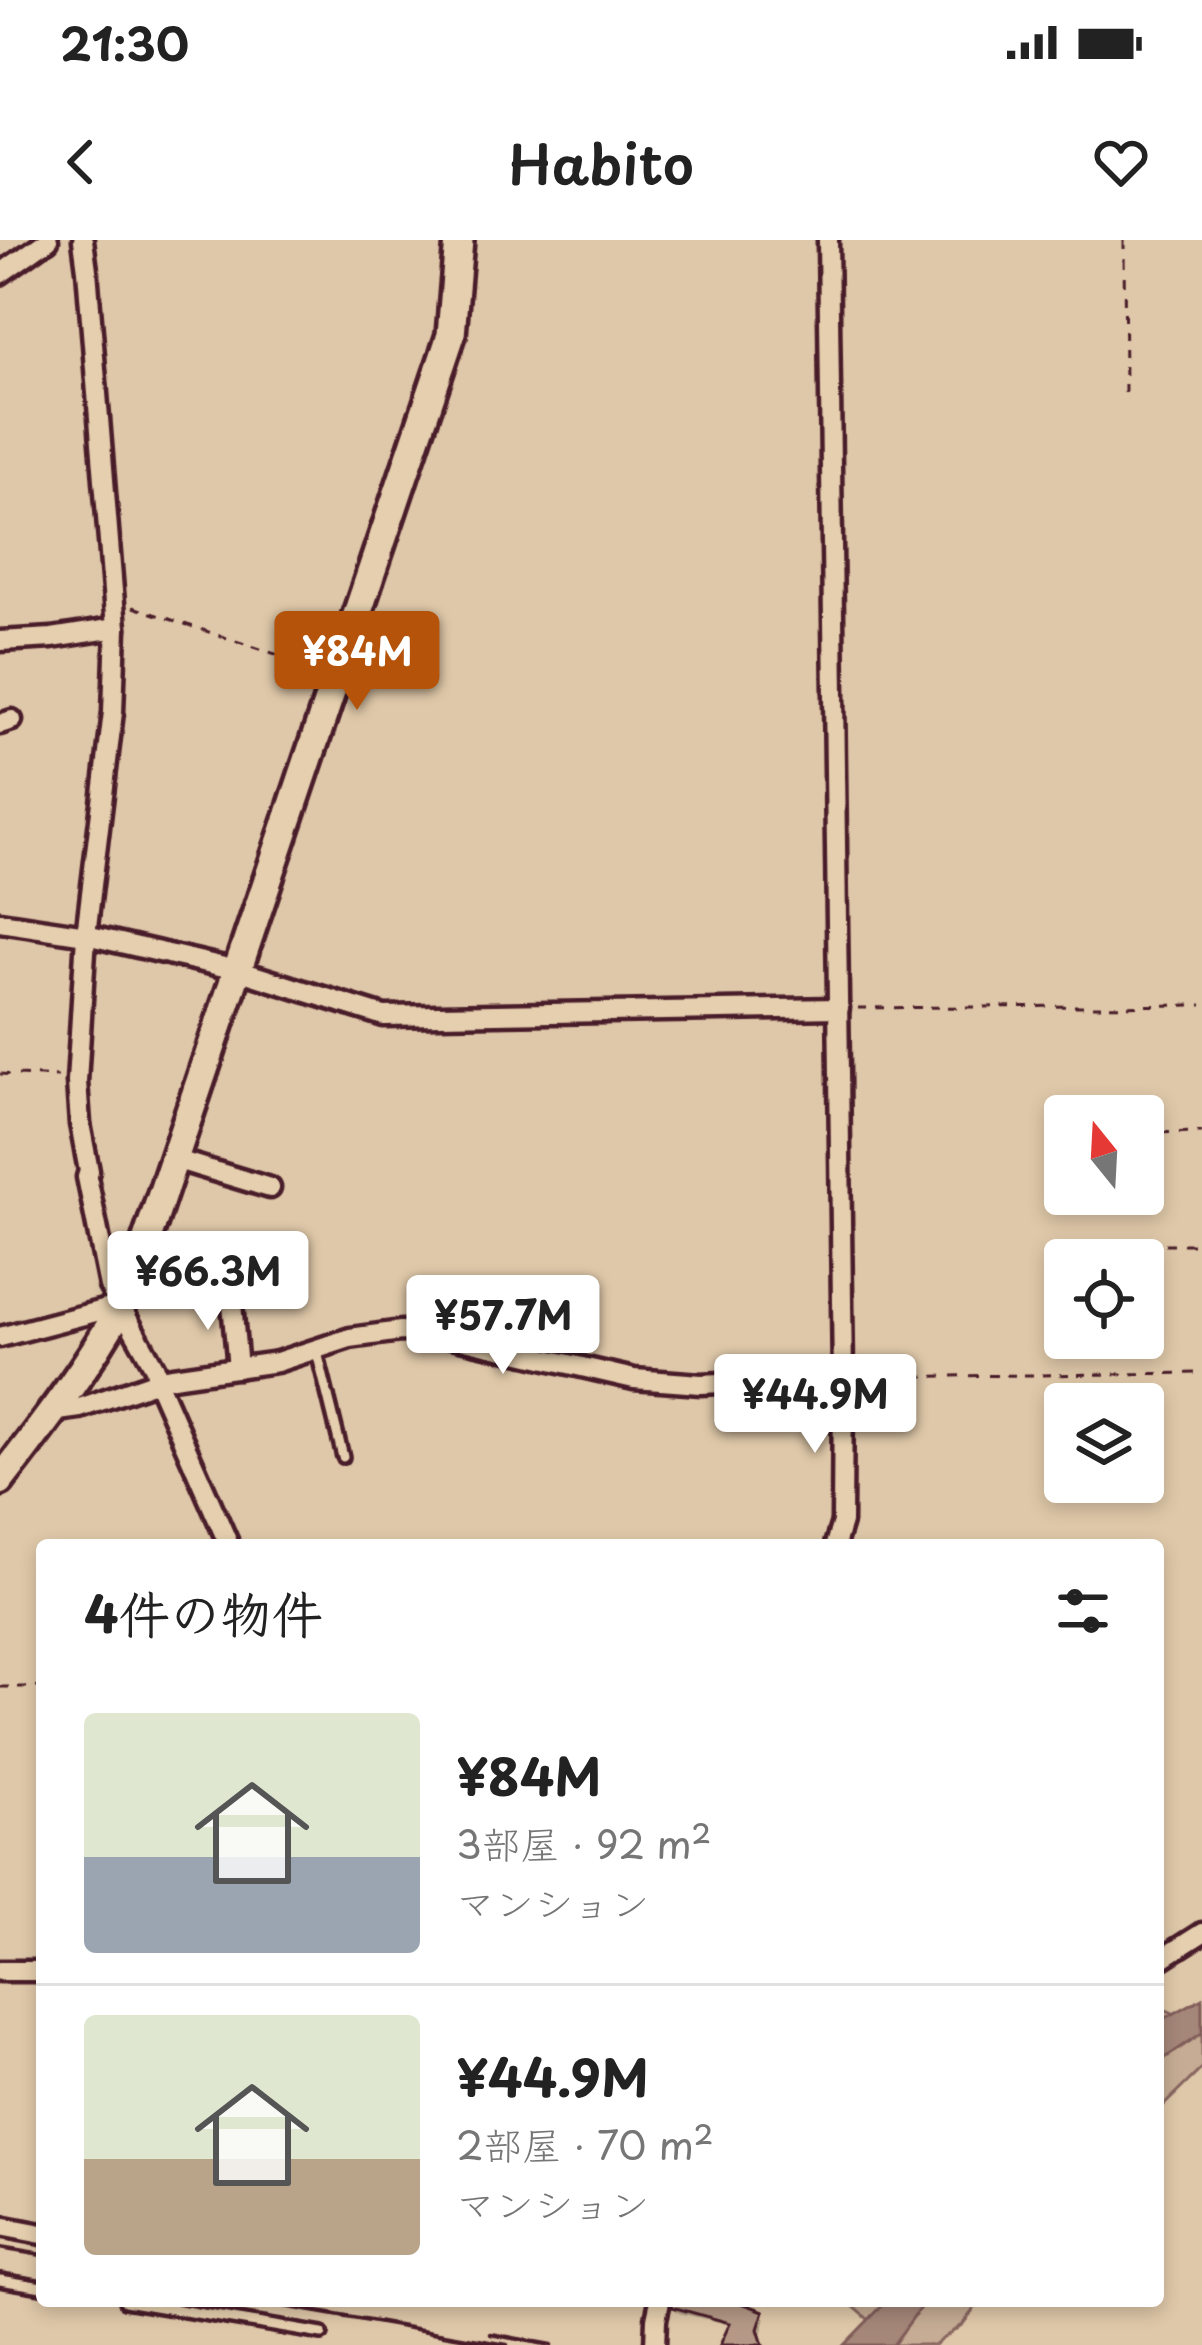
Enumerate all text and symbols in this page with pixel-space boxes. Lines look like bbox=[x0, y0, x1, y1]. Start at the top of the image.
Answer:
text: 21:30 bbox=[60, 8, 189, 76]
text: Habito bbox=[508, 122, 694, 203]
icon: back bbox=[48, 129, 114, 195]
icon: heart bbox=[1088, 129, 1154, 195]
pin: ¥84M bbox=[286, 611, 428, 713]
text: ¥84M bbox=[301, 620, 413, 679]
north arrow bbox=[1044, 1095, 1164, 1215]
map controls bbox=[1044, 1095, 1164, 1503]
pin: ¥66.3M bbox=[110, 1231, 306, 1333]
button: locate bbox=[1044, 1239, 1164, 1359]
text: ¥66.3M bbox=[134, 1240, 282, 1299]
pin: ¥57.7M bbox=[405, 1275, 601, 1377]
text: ¥57.7M bbox=[433, 1284, 573, 1343]
pin: ¥44.9M bbox=[717, 1354, 913, 1456]
text: ¥44.9M bbox=[741, 1363, 889, 1422]
button: layers bbox=[1044, 1383, 1164, 1503]
text: 4件の物件 bbox=[84, 1573, 323, 1650]
icon: filters bbox=[1050, 1578, 1116, 1644]
text: ¥84M bbox=[456, 1736, 601, 1813]
icon: home bbox=[180, 1761, 324, 1905]
text: 3部屋 · 92 m² bbox=[456, 1813, 712, 1872]
text: マンション bbox=[456, 1872, 649, 1931]
text: ¥44.9M bbox=[456, 2037, 649, 2114]
icon: home bbox=[180, 2063, 324, 2207]
text: 2部屋 · 70 m² bbox=[456, 2114, 714, 2173]
text: マンション bbox=[456, 2173, 649, 2232]

